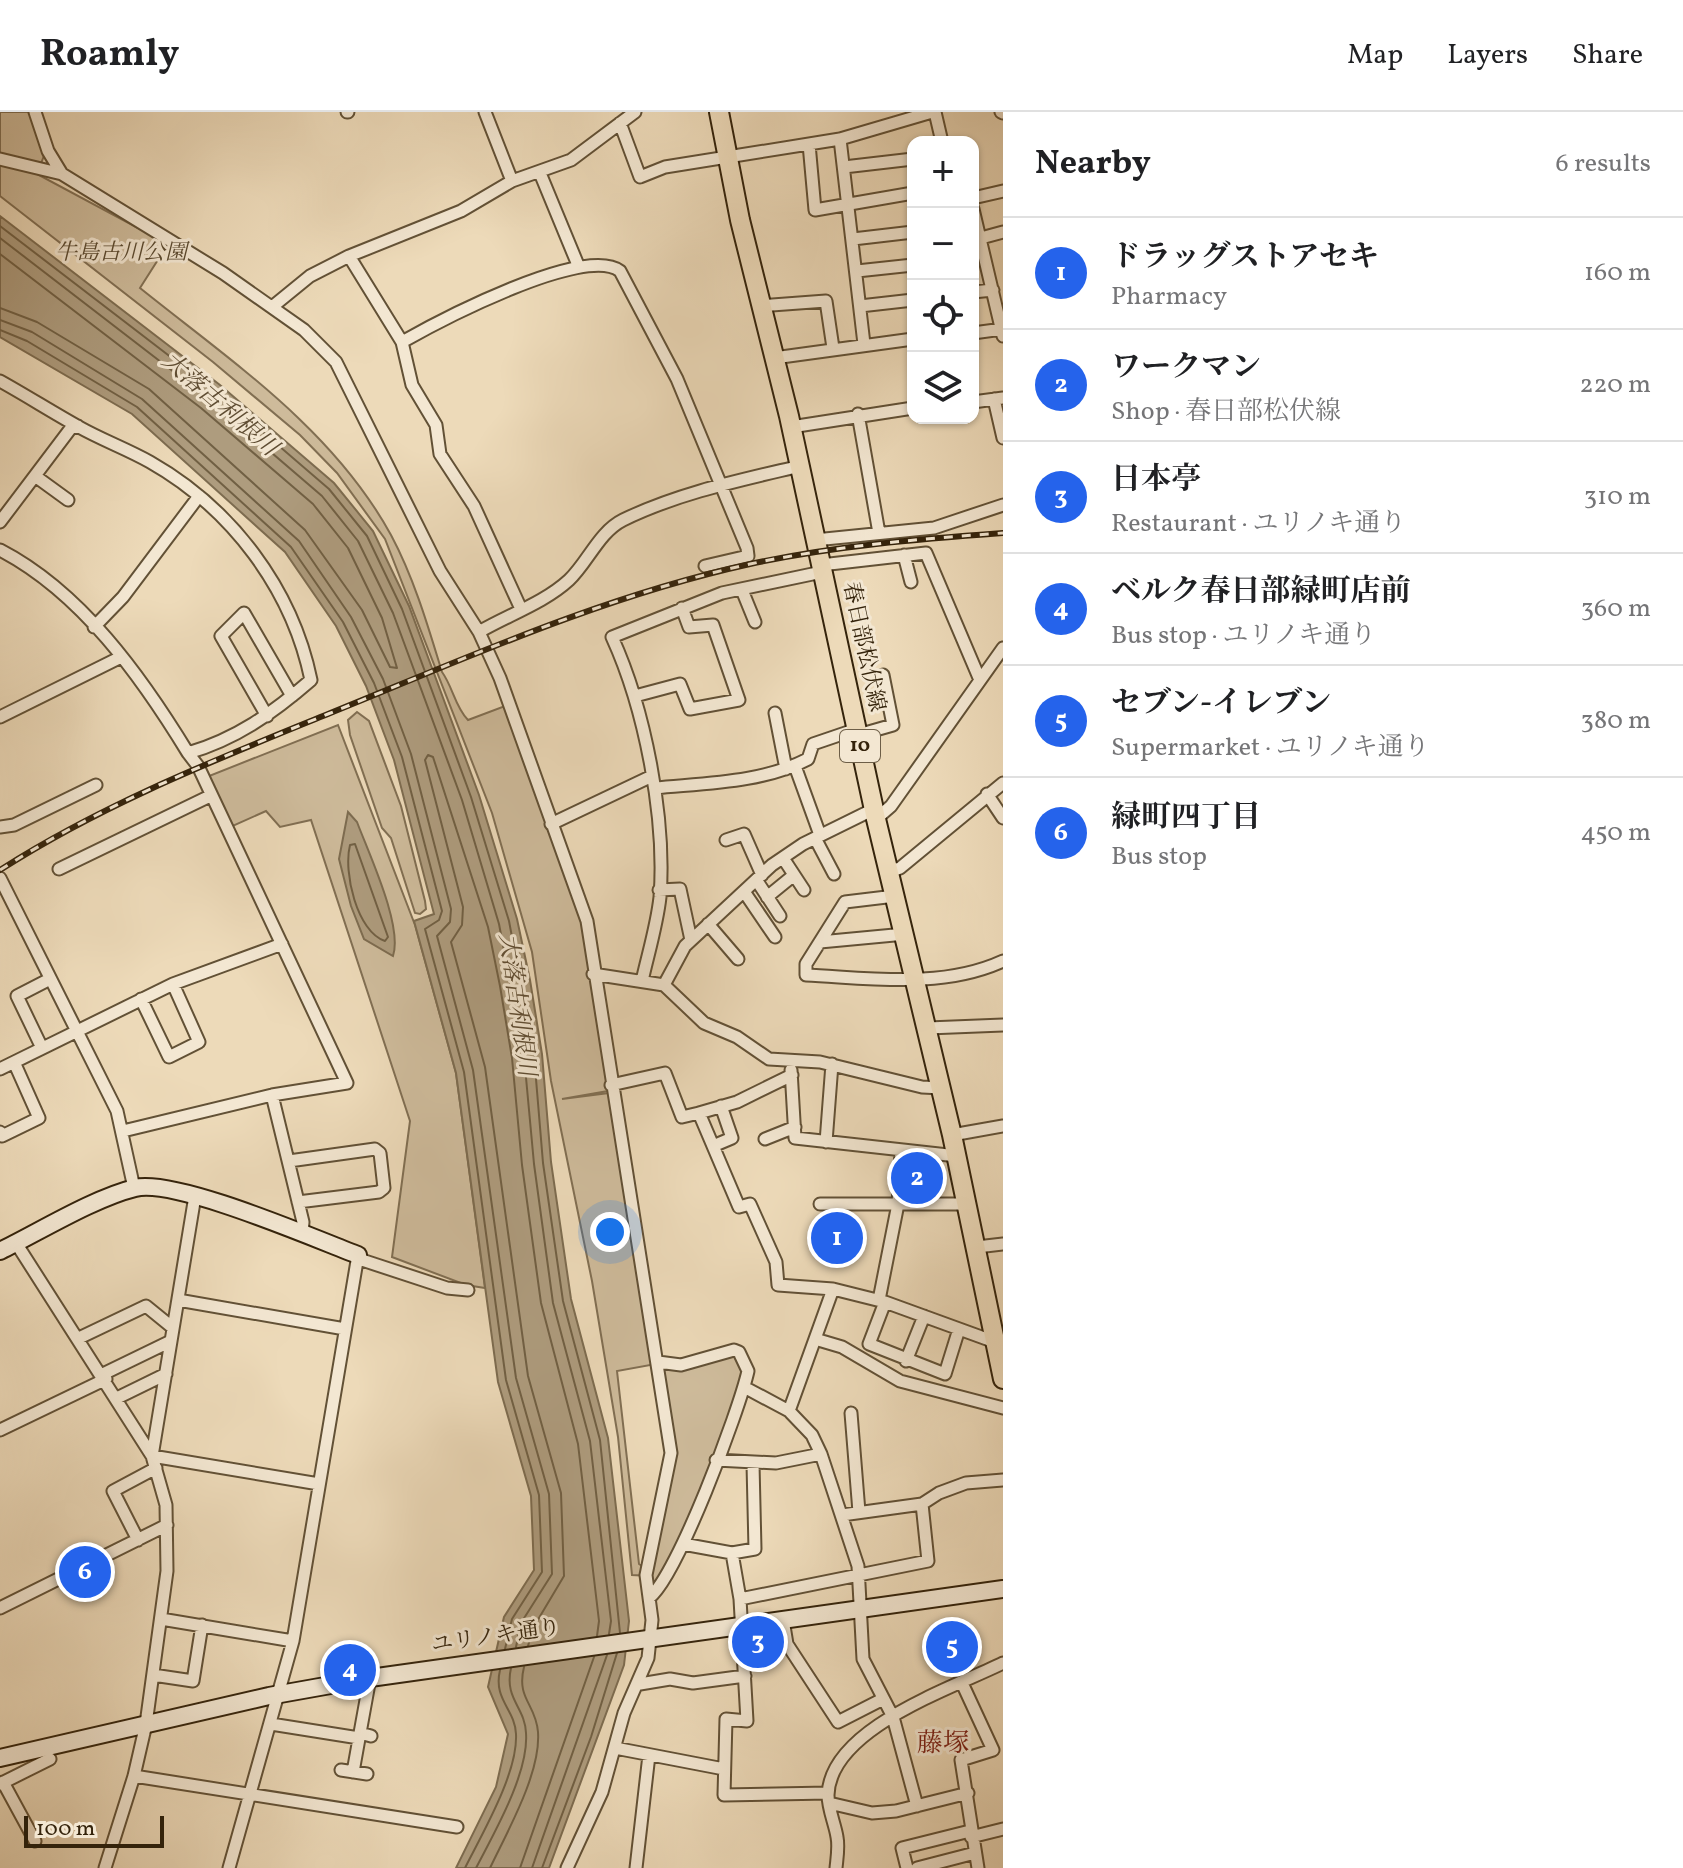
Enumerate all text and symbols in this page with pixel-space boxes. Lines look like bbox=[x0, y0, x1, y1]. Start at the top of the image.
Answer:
text: Roamly bbox=[40, 29, 179, 82]
text: Map bbox=[1347, 36, 1403, 75]
text: Layers bbox=[1447, 36, 1528, 75]
text: Share bbox=[1572, 36, 1643, 75]
map controls bbox=[907, 136, 979, 424]
button: + bbox=[907, 136, 979, 208]
text: Nearby bbox=[1035, 141, 1151, 188]
text: 6 results bbox=[1556, 146, 1651, 182]
button: − bbox=[907, 208, 979, 280]
text: ドラッグストアセキ bbox=[1111, 237, 1379, 279]
park label: 牛島古川公園 bbox=[55, 238, 190, 269]
text: 1 bbox=[1056, 255, 1066, 291]
text: 160 m bbox=[1584, 255, 1651, 291]
text: Pharmacy bbox=[1111, 279, 1227, 315]
button: locate bbox=[907, 280, 979, 352]
water label: 大落古利根川 bbox=[154, 345, 287, 467]
text: ワークマン bbox=[1111, 347, 1261, 389]
button: layers bbox=[907, 352, 979, 424]
text: 2 bbox=[1054, 367, 1068, 403]
text: 220 m bbox=[1579, 367, 1651, 403]
text: Shop · 春日部松伏線 bbox=[1111, 394, 1341, 430]
text: 日本亭 bbox=[1111, 459, 1201, 501]
text: 3 bbox=[1054, 479, 1068, 515]
text: 310 m bbox=[1584, 479, 1651, 515]
text: Restaurant · ユリノキ通り bbox=[1111, 506, 1406, 542]
text: ベルク春日部緑町店前 bbox=[1111, 571, 1410, 613]
street label: 春日部松伏線 bbox=[834, 579, 892, 715]
text: 4 bbox=[1053, 591, 1069, 627]
text: 360 m bbox=[1581, 591, 1651, 627]
text: Bus stop · ユリノキ通り bbox=[1111, 618, 1376, 654]
text: セブン-イレブン bbox=[1111, 683, 1331, 725]
text: 5 bbox=[1055, 703, 1067, 739]
text: 380 m bbox=[1581, 703, 1651, 739]
road number: 10 bbox=[840, 730, 880, 762]
text: Supermarket · ユリノキ通り bbox=[1111, 730, 1430, 766]
text: 緑町四丁目 bbox=[1111, 797, 1261, 839]
text: 6 bbox=[1054, 815, 1068, 851]
text: 450 m bbox=[1580, 815, 1651, 851]
text: Bus stop bbox=[1111, 839, 1207, 875]
water label: 大落古利根川 bbox=[489, 931, 543, 1082]
pin: 2 bbox=[891, 1148, 943, 1208]
pin: 1 bbox=[811, 1208, 863, 1268]
your location bbox=[590, 1212, 630, 1252]
pin: 6 bbox=[59, 1542, 111, 1602]
pin: 3 bbox=[732, 1612, 784, 1672]
street label: ユリノキ通り bbox=[429, 1613, 563, 1661]
pin: 5 bbox=[926, 1617, 978, 1677]
pin: 4 bbox=[324, 1640, 376, 1700]
district label: 藤塚 bbox=[917, 1726, 969, 1762]
scale bar bbox=[24, 1812, 164, 1848]
text: 100 m bbox=[36, 1814, 95, 1845]

